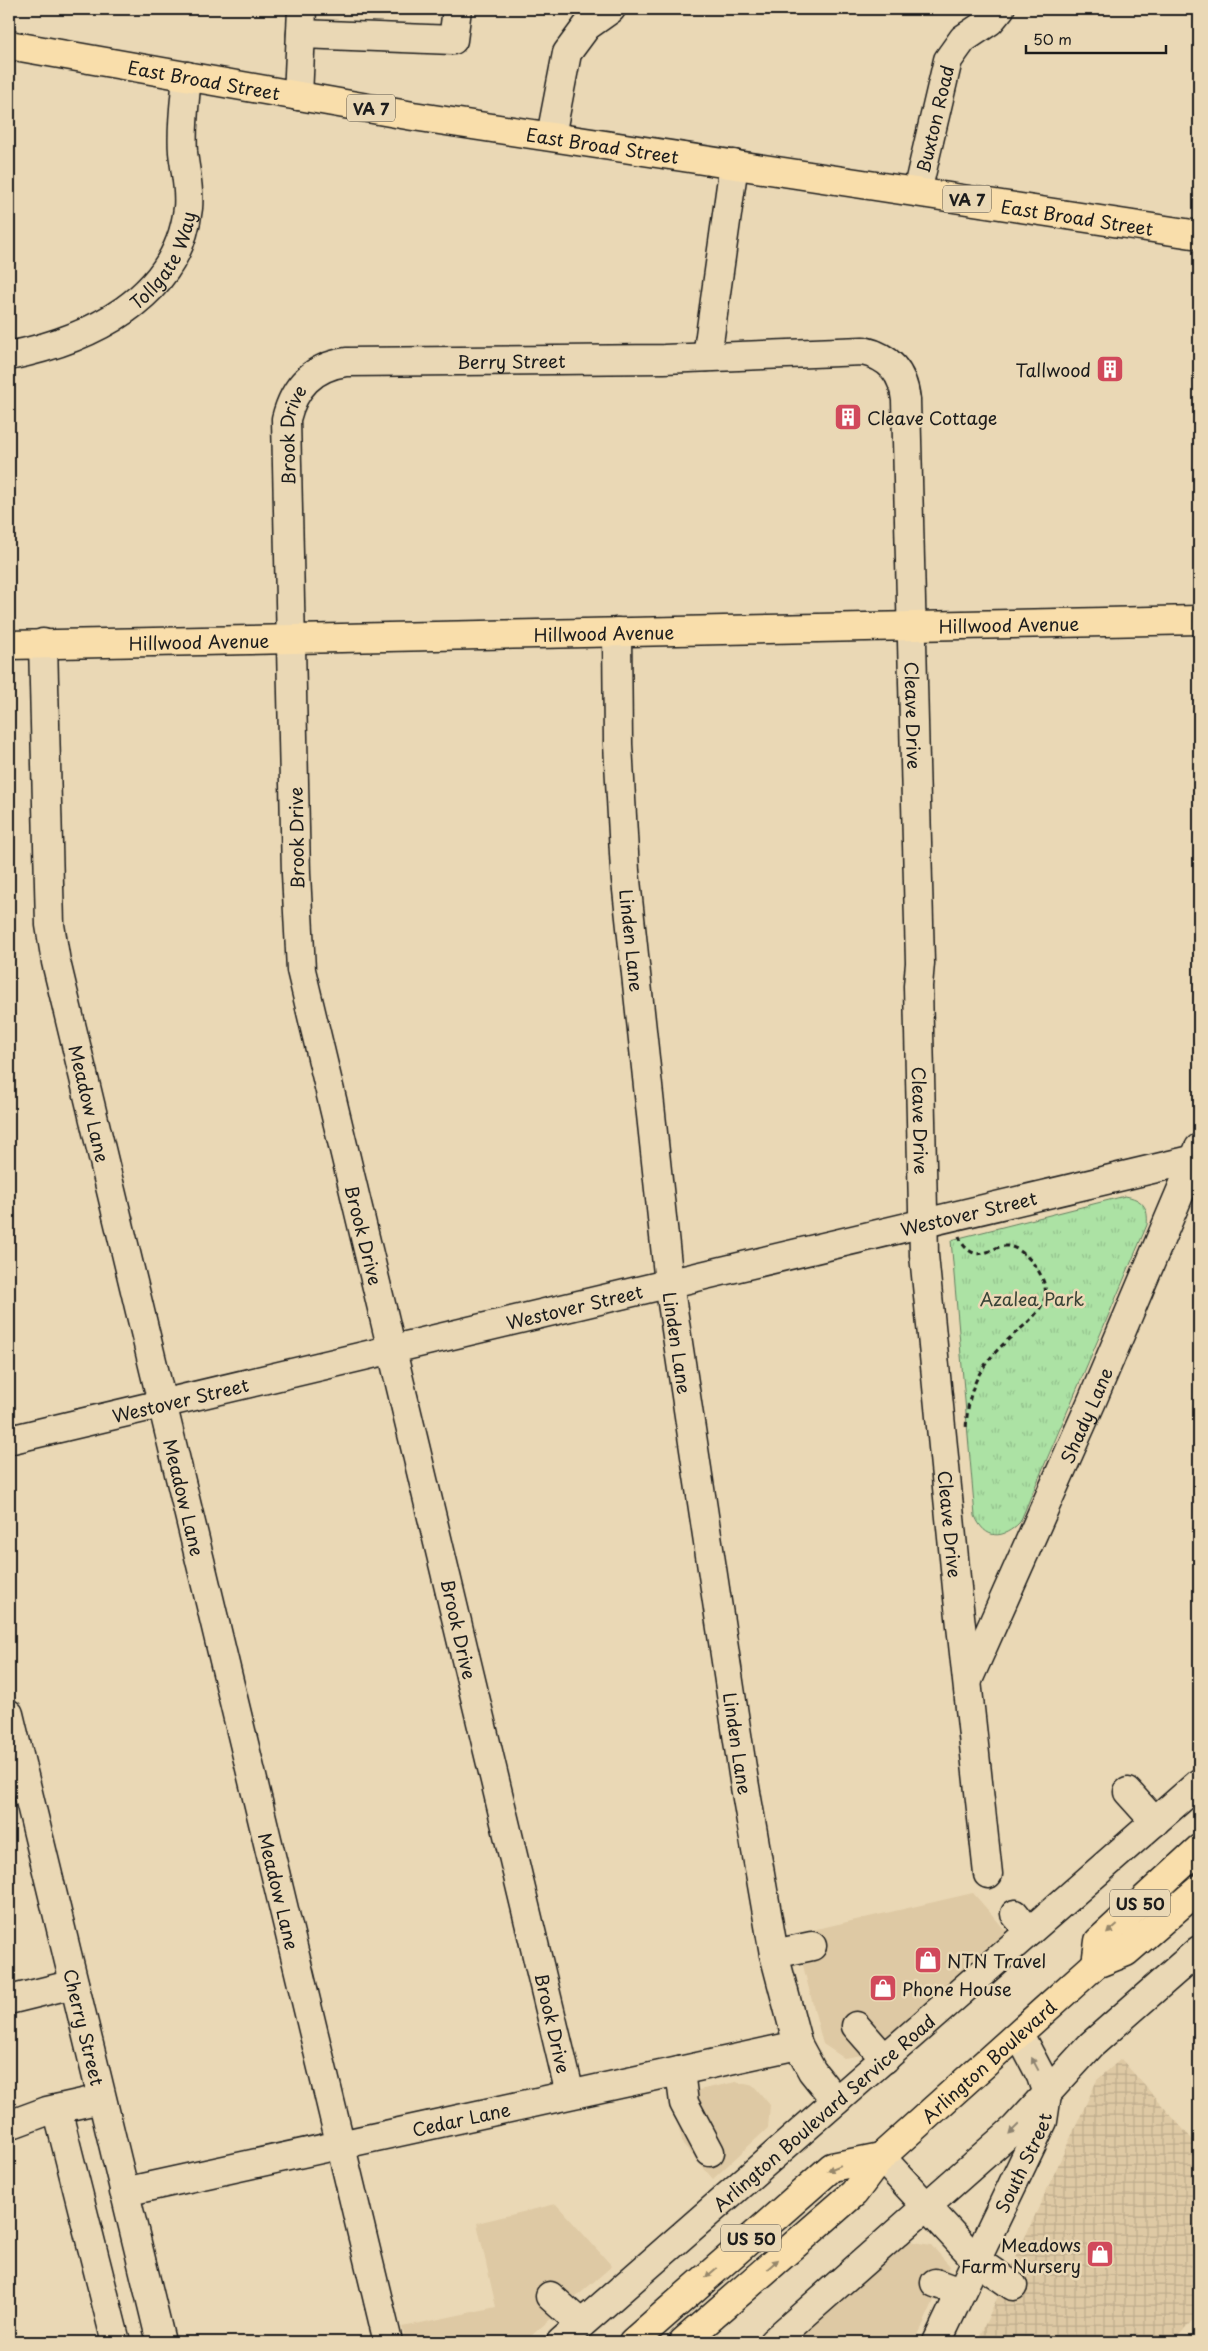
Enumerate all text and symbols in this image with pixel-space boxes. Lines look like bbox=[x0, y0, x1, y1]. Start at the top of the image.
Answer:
scale bar bbox=[1026, 22, 1166, 54]
text: 50 m bbox=[1033, 27, 1072, 50]
street label: East Broad Street bbox=[126, 53, 282, 106]
street label: Buxton Road bbox=[908, 62, 960, 176]
road number: VA 7 bbox=[347, 95, 395, 122]
street label: East Broad Street bbox=[525, 120, 681, 170]
road number: VA 7 bbox=[943, 185, 991, 212]
street label: East Broad Street bbox=[999, 192, 1155, 241]
street label: Tollgate Way bbox=[123, 209, 201, 315]
street label: Berry Street bbox=[457, 346, 566, 374]
building icon: Tallwood bbox=[1095, 354, 1125, 384]
place label: Tallwood bbox=[1015, 356, 1091, 383]
street label: Brook Drive bbox=[272, 379, 312, 486]
building icon: Cleave Cottage bbox=[833, 402, 863, 432]
place label: Cleave Cottage bbox=[867, 404, 997, 431]
street label: Hillwood Avenue bbox=[938, 609, 1080, 639]
street label: Hillwood Avenue bbox=[533, 618, 675, 647]
street label: Hillwood Avenue bbox=[128, 626, 270, 656]
street label: Cleave Drive bbox=[899, 661, 929, 770]
street label: Brook Drive bbox=[282, 786, 310, 890]
street label: Linden Lane bbox=[614, 888, 651, 993]
street label: Meadow Lane bbox=[63, 1042, 117, 1165]
street label: Cleave Drive bbox=[906, 1066, 936, 1175]
street label: Brook Drive bbox=[338, 1182, 390, 1288]
street label: Westover Street bbox=[897, 1183, 1039, 1242]
street label: Westover Street bbox=[503, 1277, 645, 1335]
park label: Azalea Park bbox=[980, 1285, 1084, 1312]
street label: Linden Lane bbox=[657, 1290, 699, 1396]
street label: Shady Lane bbox=[1053, 1363, 1118, 1467]
street label: Westover Street bbox=[109, 1370, 251, 1429]
street label: Meadow Lane bbox=[158, 1436, 212, 1558]
street label: Cleave Drive bbox=[932, 1469, 969, 1579]
street label: Brook Drive bbox=[434, 1576, 484, 1682]
street label: Linden Lane bbox=[717, 1690, 760, 1797]
street label: Meadow Lane bbox=[252, 1830, 307, 1952]
road number: US 50 bbox=[1110, 1890, 1170, 1916]
one-way arrow bbox=[1106, 1923, 1118, 1935]
shop icon: NTN Travel bbox=[913, 1945, 943, 1975]
place label: NTN Travel bbox=[947, 1947, 1046, 1974]
street label: Cherry Street bbox=[58, 1966, 112, 2088]
street label: Brook Drive bbox=[528, 1970, 578, 2076]
shop icon: Phone House bbox=[868, 1973, 898, 2003]
place label: Phone House bbox=[902, 1975, 1012, 2002]
street label: Arlington Boulevard bbox=[915, 1993, 1062, 2128]
street label: Arlington Boulevard Service Road bbox=[706, 2007, 941, 2217]
one-way arrow bbox=[1031, 2056, 1039, 2071]
street label: Cedar Lane bbox=[409, 2095, 513, 2142]
street label: South Street bbox=[987, 2111, 1058, 2217]
one-way arrow bbox=[1008, 2123, 1020, 2135]
one-way arrow bbox=[827, 2164, 842, 2173]
road number: US 50 bbox=[721, 2224, 781, 2252]
place label: Meadows Farm Nursery bbox=[961, 2231, 1081, 2279]
shop icon: Meadows Farm Nursery bbox=[1085, 2239, 1115, 2269]
one-way arrow bbox=[766, 2258, 778, 2270]
one-way arrow bbox=[705, 2268, 718, 2279]

